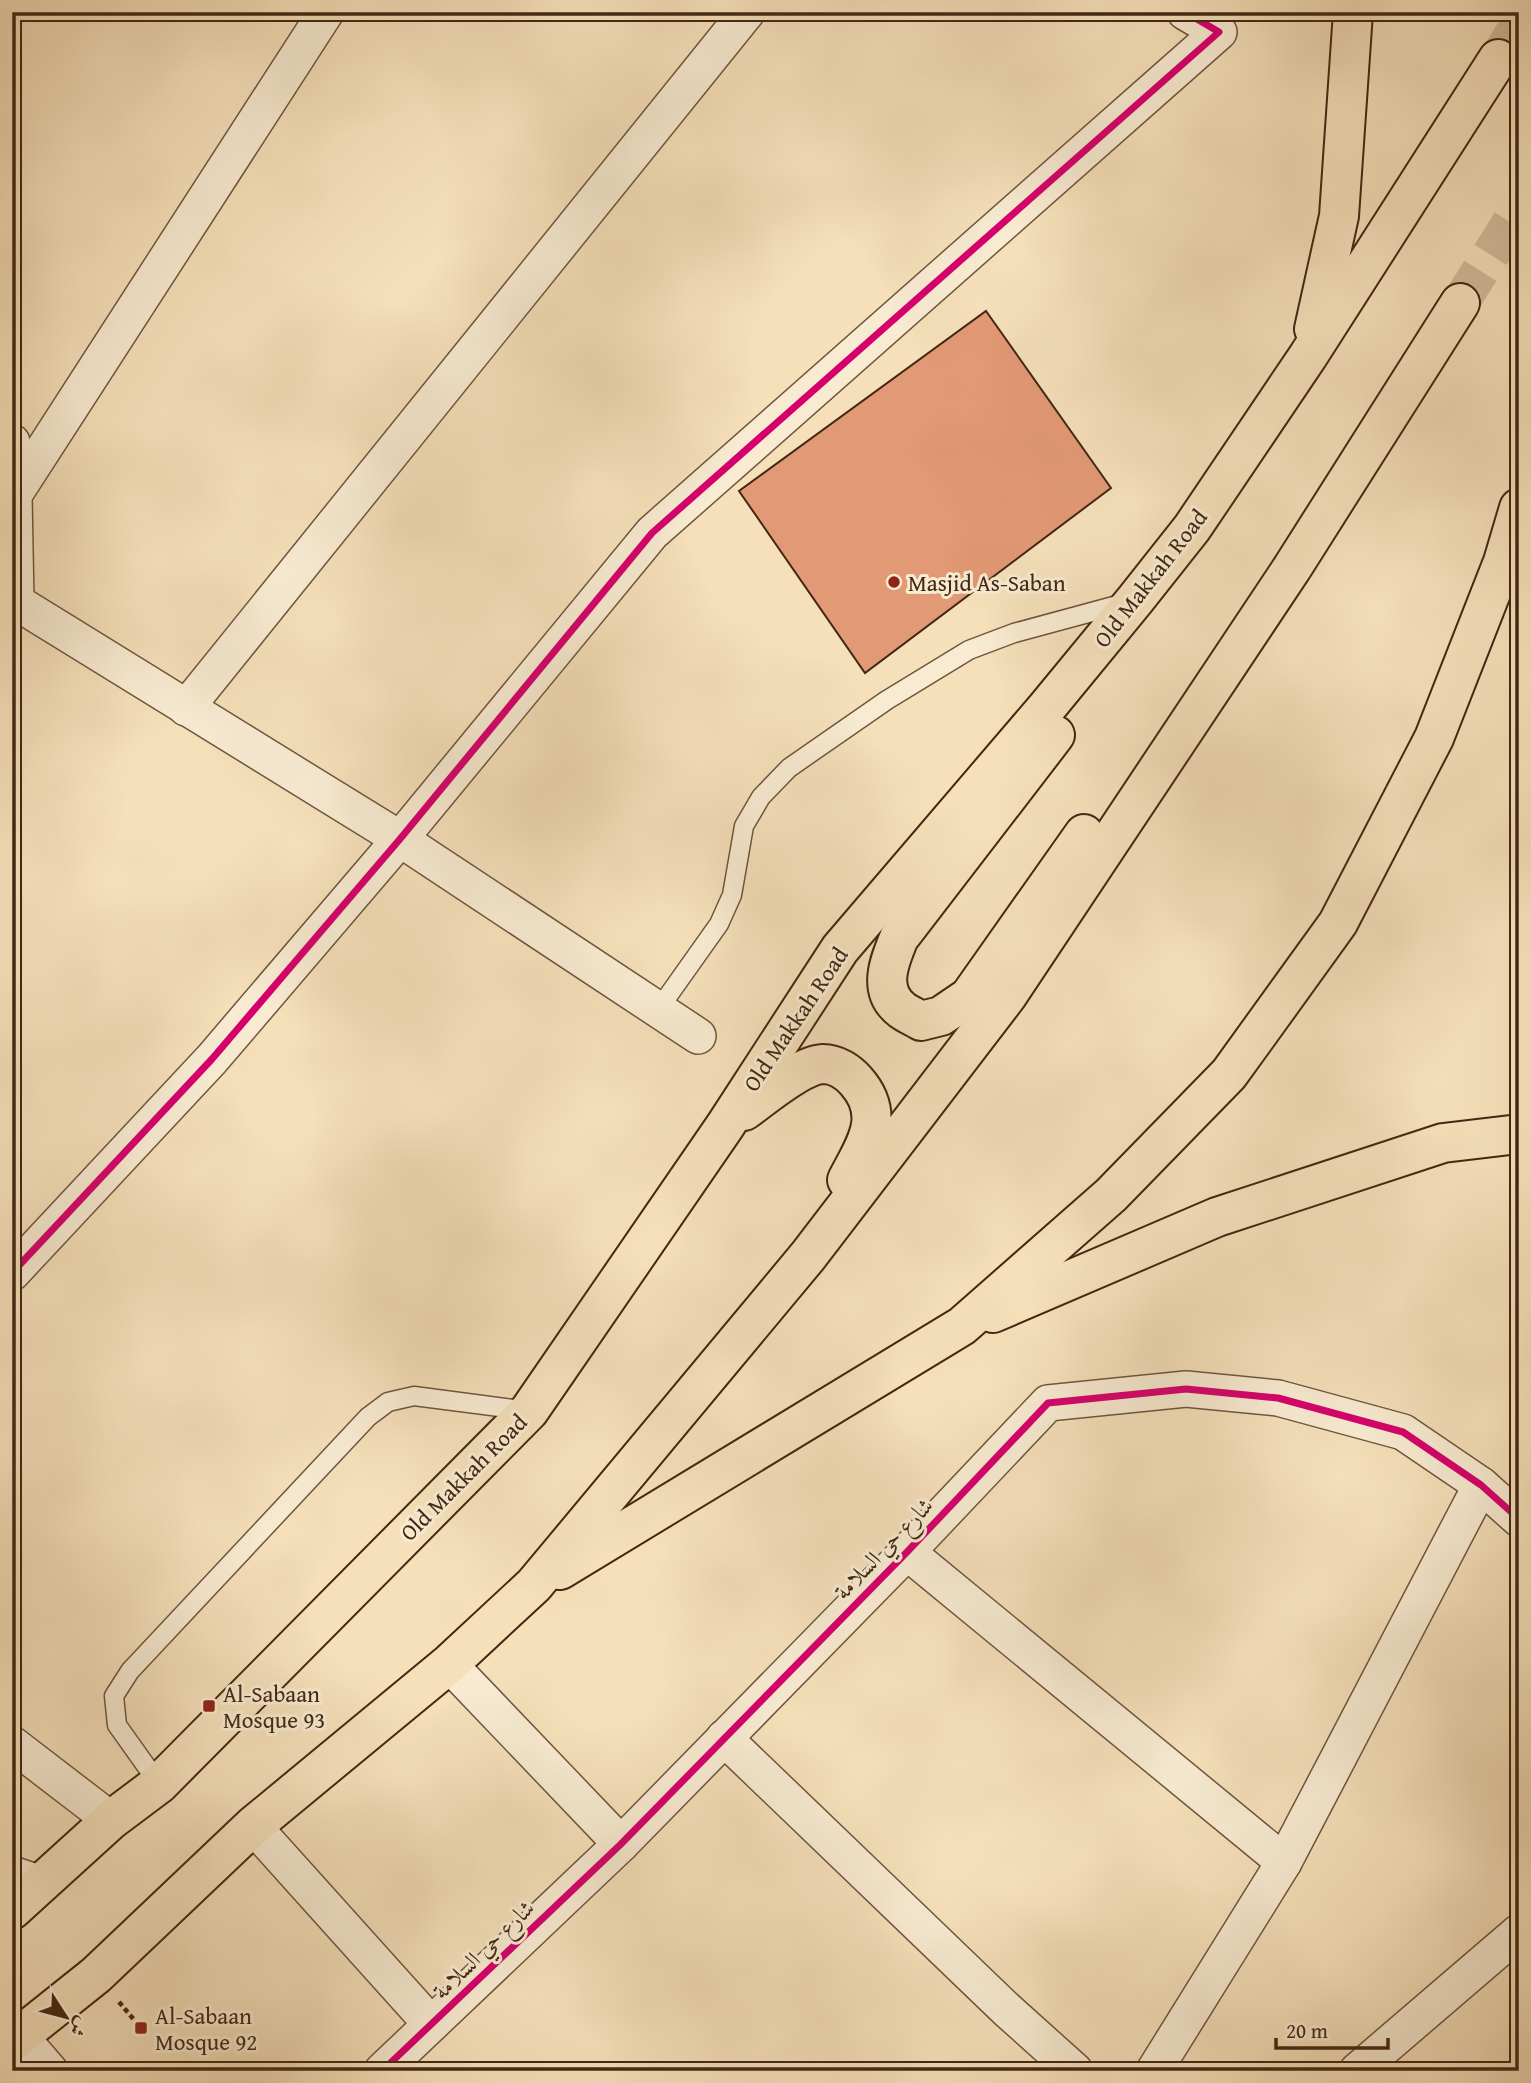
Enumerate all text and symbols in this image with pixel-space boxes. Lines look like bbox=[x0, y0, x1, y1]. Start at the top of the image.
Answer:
street label: Old Makkah Road bbox=[1085, 501, 1215, 654]
place label: Masjid As-Saban bbox=[908, 566, 1066, 599]
marker: Masjid As-Saban bbox=[886, 574, 902, 590]
street label: Old Makkah Road bbox=[734, 940, 856, 1098]
street label: Old Makkah Road bbox=[392, 1405, 535, 1548]
street label: شارع حي السلامة bbox=[826, 1489, 943, 1609]
place label: Al-Sabaan Mosque 93 bbox=[223, 1677, 325, 1736]
marker: Al-Sabaan Mosque 93 bbox=[201, 1698, 217, 1714]
street label: شارع حي السلامة bbox=[424, 1892, 544, 2009]
north arrow bbox=[32, 1982, 102, 2052]
place label: Al-Sabaan Mosque 92 bbox=[155, 1999, 257, 2058]
scale bar bbox=[1276, 2006, 1388, 2050]
text: ش bbox=[63, 2011, 97, 2043]
text: 20 m bbox=[1286, 2015, 1328, 2046]
marker: Al-Sabaan Mosque 92 bbox=[133, 2020, 149, 2036]

